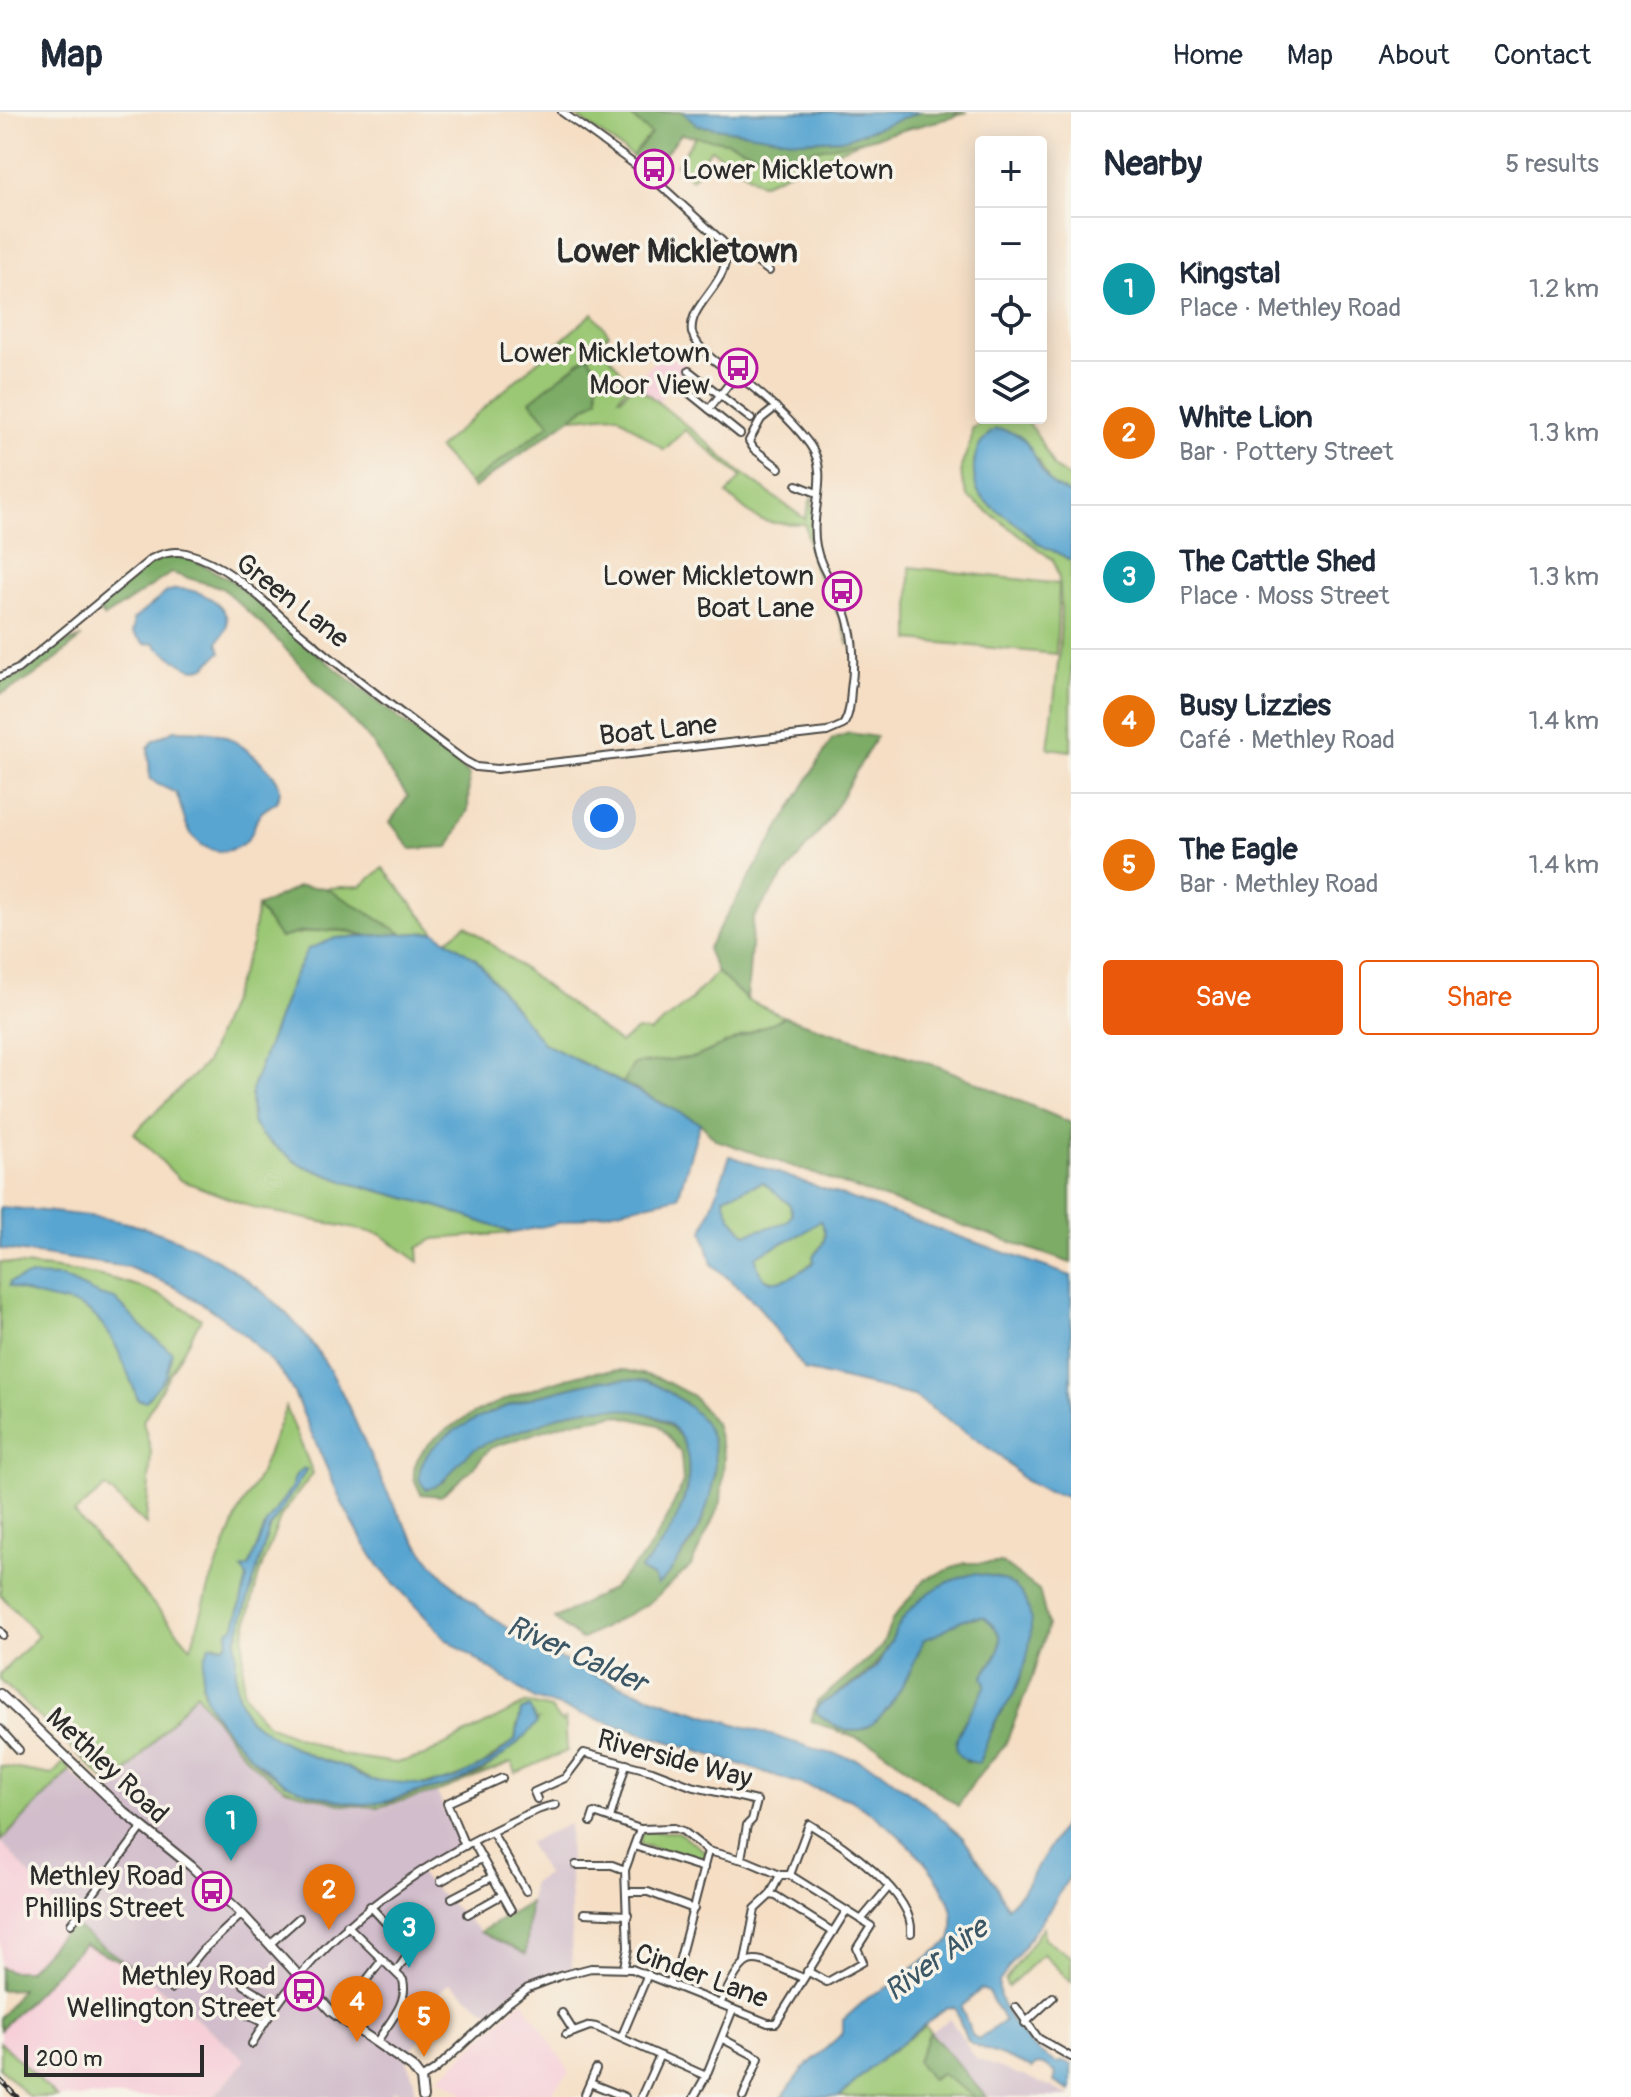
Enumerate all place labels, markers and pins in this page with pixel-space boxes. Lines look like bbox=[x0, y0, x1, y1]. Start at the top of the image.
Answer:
bus stop icon: Lower Mickletown bbox=[633, 148, 675, 190]
place label: Lower Mickletown bbox=[682, 153, 894, 188]
place label: Lower Mickletown Moor View bbox=[498, 336, 710, 403]
bus stop icon: Lower Mickletown Moor View bbox=[717, 347, 759, 389]
place label: Lower Mickletown Boat Lane bbox=[602, 559, 814, 626]
bus stop icon: Lower Mickletown Boat Lane bbox=[821, 570, 863, 612]
pin: 1 bbox=[205, 1795, 257, 1861]
place label: Methley Road Phillips Street bbox=[24, 1859, 185, 1926]
pin: 2 bbox=[303, 1864, 355, 1930]
bus stop icon: Methley Road Phillips Street bbox=[191, 1870, 233, 1912]
pin: 3 bbox=[383, 1902, 435, 1968]
place label: Methley Road Wellington Street bbox=[66, 1959, 277, 2026]
bus stop icon: Methley Road Wellington Street bbox=[283, 1970, 325, 2012]
pin: 4 bbox=[331, 1976, 383, 2042]
pin: 5 bbox=[398, 1991, 450, 2057]

